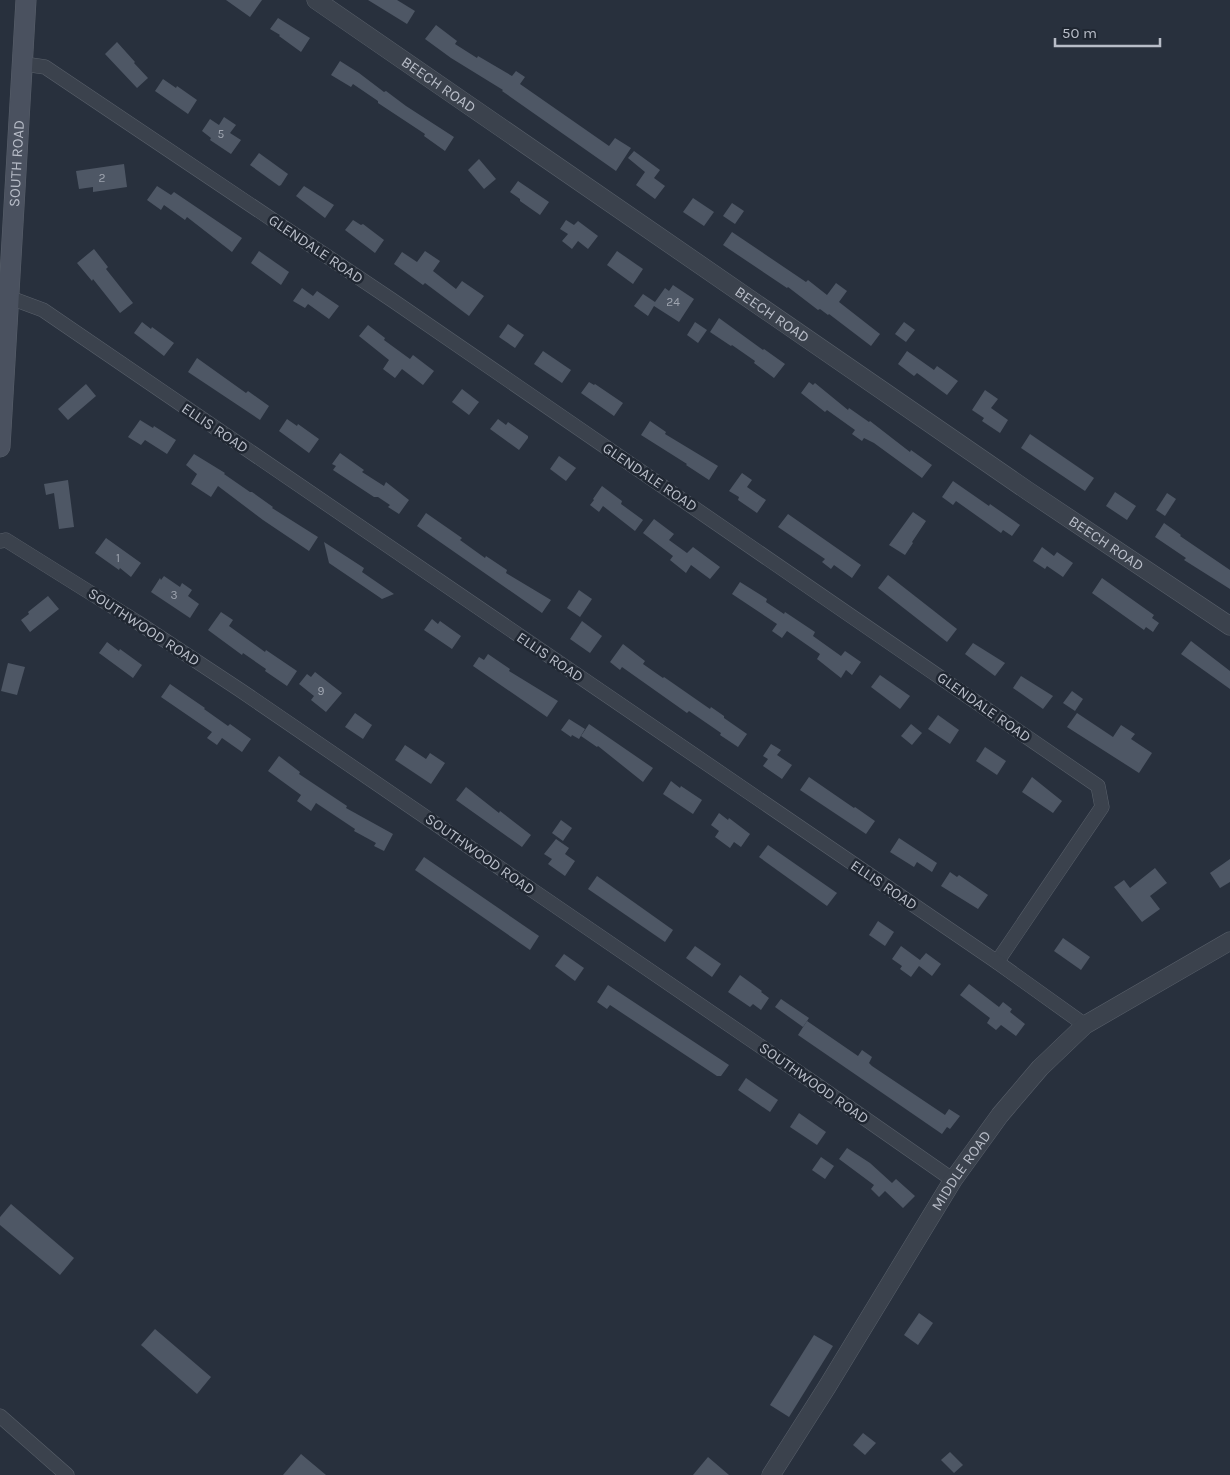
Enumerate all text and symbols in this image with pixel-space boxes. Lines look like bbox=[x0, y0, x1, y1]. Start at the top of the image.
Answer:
scale bar bbox=[1055, 15, 1160, 47]
text: 50 m bbox=[1062, 24, 1097, 42]
street label: BEECH ROAD bbox=[398, 53, 479, 117]
street label: SOUTH ROAD bbox=[5, 119, 28, 207]
house number: 5 bbox=[218, 127, 225, 141]
house number: 2 bbox=[99, 171, 106, 185]
street label: GLENDALE ROAD bbox=[265, 211, 367, 287]
street label: BEECH ROAD bbox=[731, 283, 813, 346]
house number: 24 bbox=[666, 295, 680, 309]
street label: ELLIS ROAD bbox=[178, 399, 252, 457]
street label: GLENDALE ROAD bbox=[599, 439, 701, 515]
street label: BEECH ROAD bbox=[1065, 512, 1147, 575]
house number: 1 bbox=[116, 551, 120, 565]
street label: SOUTHWOOD ROAD bbox=[85, 584, 203, 670]
house number: 3 bbox=[170, 588, 178, 602]
street label: ELLIS ROAD bbox=[513, 628, 587, 686]
street label: GLENDALE ROAD bbox=[934, 668, 1034, 746]
house number: 9 bbox=[318, 684, 325, 698]
street label: SOUTHWOOD ROAD bbox=[422, 809, 538, 899]
street label: ELLIS ROAD bbox=[847, 856, 921, 914]
street label: SOUTHWOOD ROAD bbox=[756, 1038, 872, 1128]
street label: MIDDLE ROAD bbox=[928, 1127, 995, 1214]

